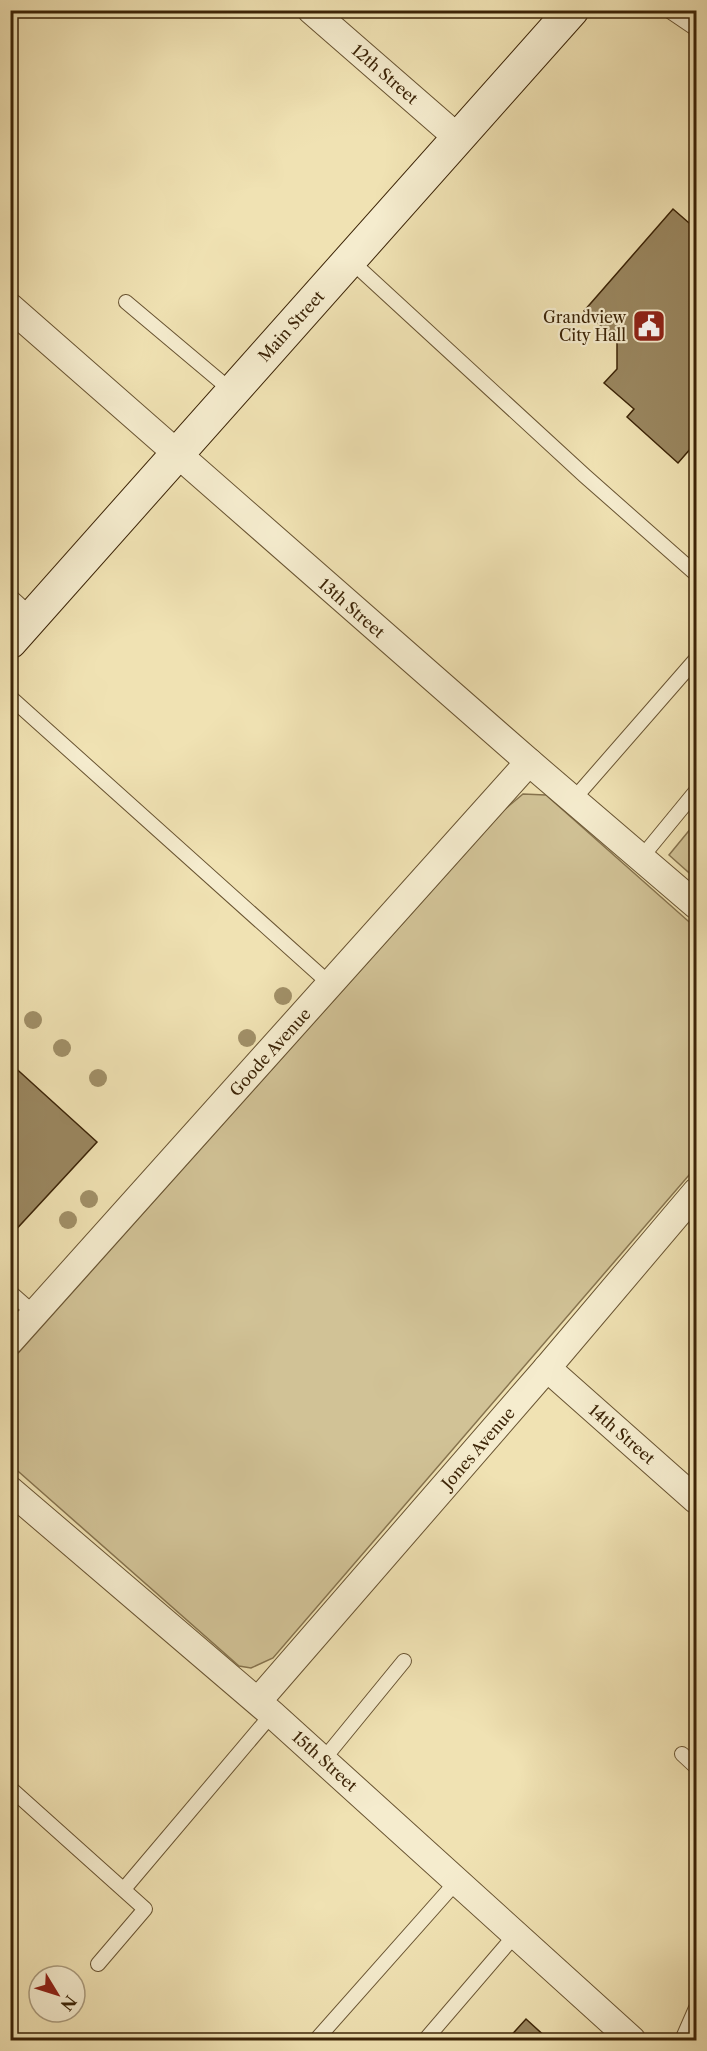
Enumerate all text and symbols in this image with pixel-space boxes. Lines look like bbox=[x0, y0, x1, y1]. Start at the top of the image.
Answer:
street label: 12th Street bbox=[348, 40, 422, 108]
street label: Main Street bbox=[254, 286, 328, 366]
place label: Grandview City Hall bbox=[543, 307, 627, 345]
public building icon: Grandview City Hall bbox=[631, 308, 667, 344]
street label: 13th Street bbox=[315, 574, 389, 642]
street label: Goode Avenue bbox=[225, 1004, 315, 1100]
street label: 14th Street bbox=[585, 1400, 659, 1468]
street label: Jones Avenue bbox=[435, 1403, 519, 1495]
street label: 15th Street bbox=[288, 1727, 362, 1796]
north arrow bbox=[27, 1964, 87, 2024]
text: N bbox=[57, 1992, 81, 2015]

